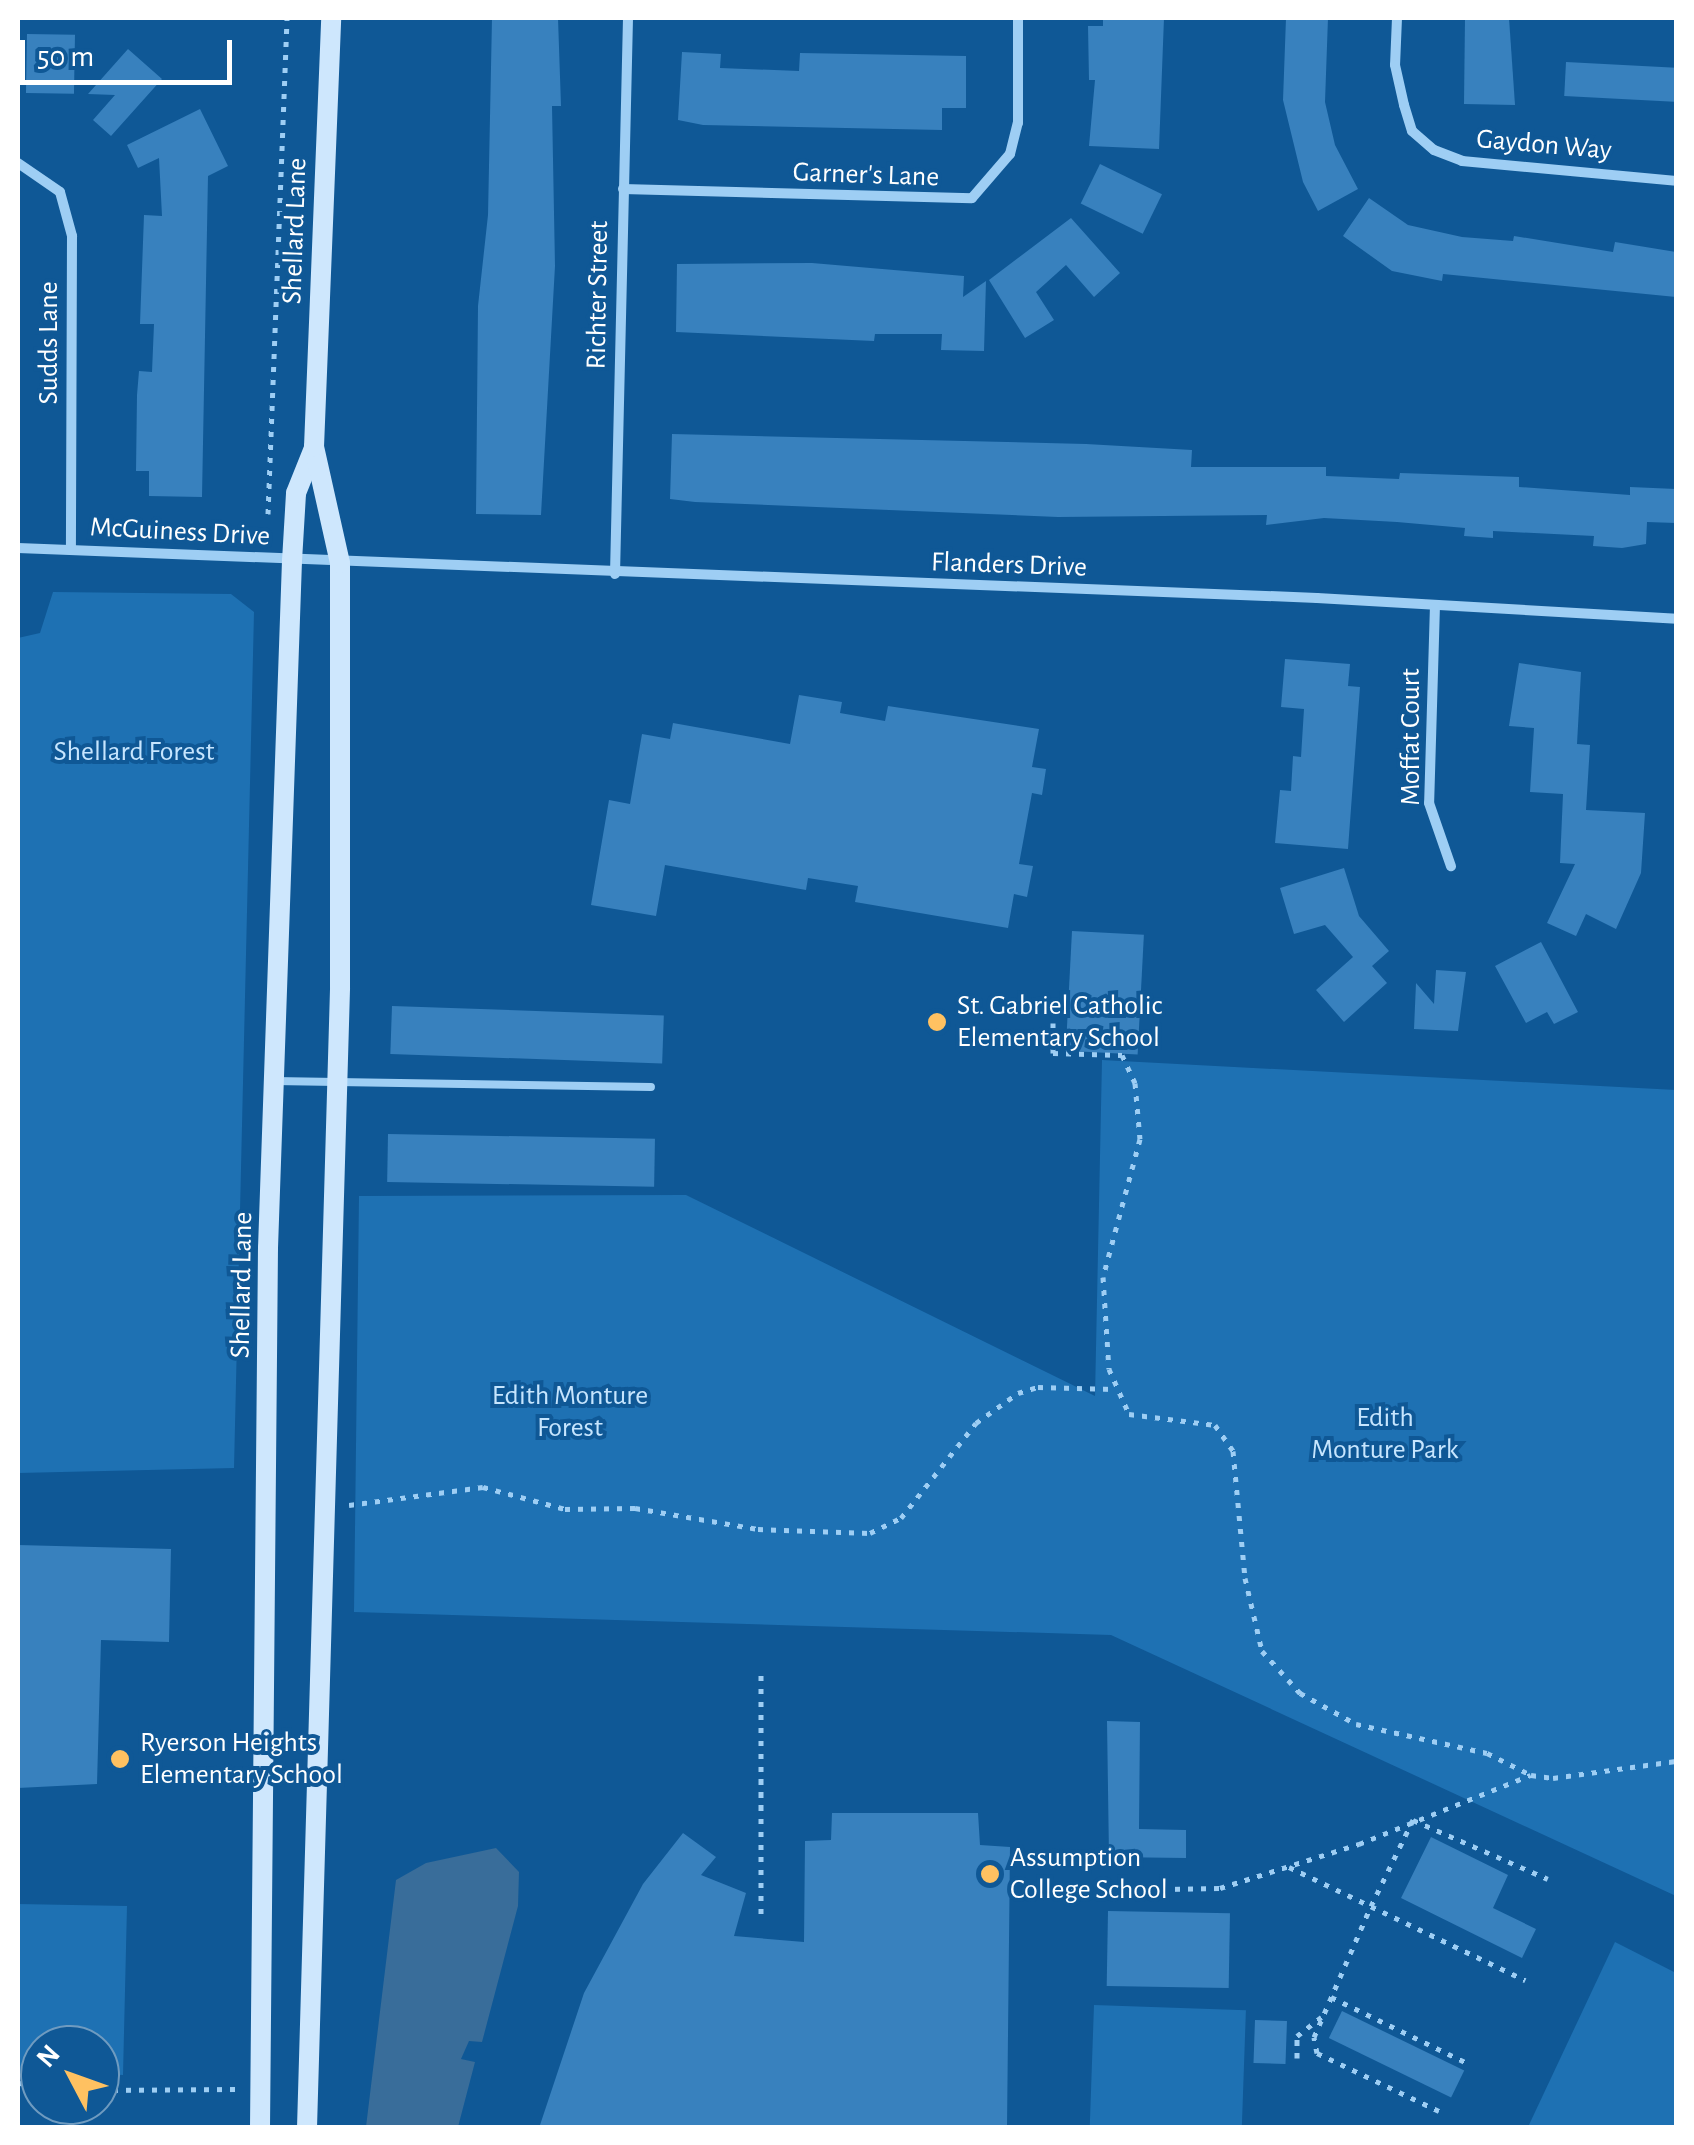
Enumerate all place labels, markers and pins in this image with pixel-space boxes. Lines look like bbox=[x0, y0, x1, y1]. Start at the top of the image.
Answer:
place label: St. Gabriel Catholic Elementary School bbox=[957, 989, 1162, 1055]
marker: St. Gabriel Catholic Elementary School bbox=[926, 1011, 948, 1033]
place label: Ryerson Heights Elementary School bbox=[140, 1726, 343, 1792]
marker: Ryerson Heights Elementary School bbox=[109, 1748, 131, 1770]
place label: Assumption College School bbox=[1010, 1841, 1168, 1907]
marker: Assumption College School bbox=[979, 1863, 1001, 1885]

